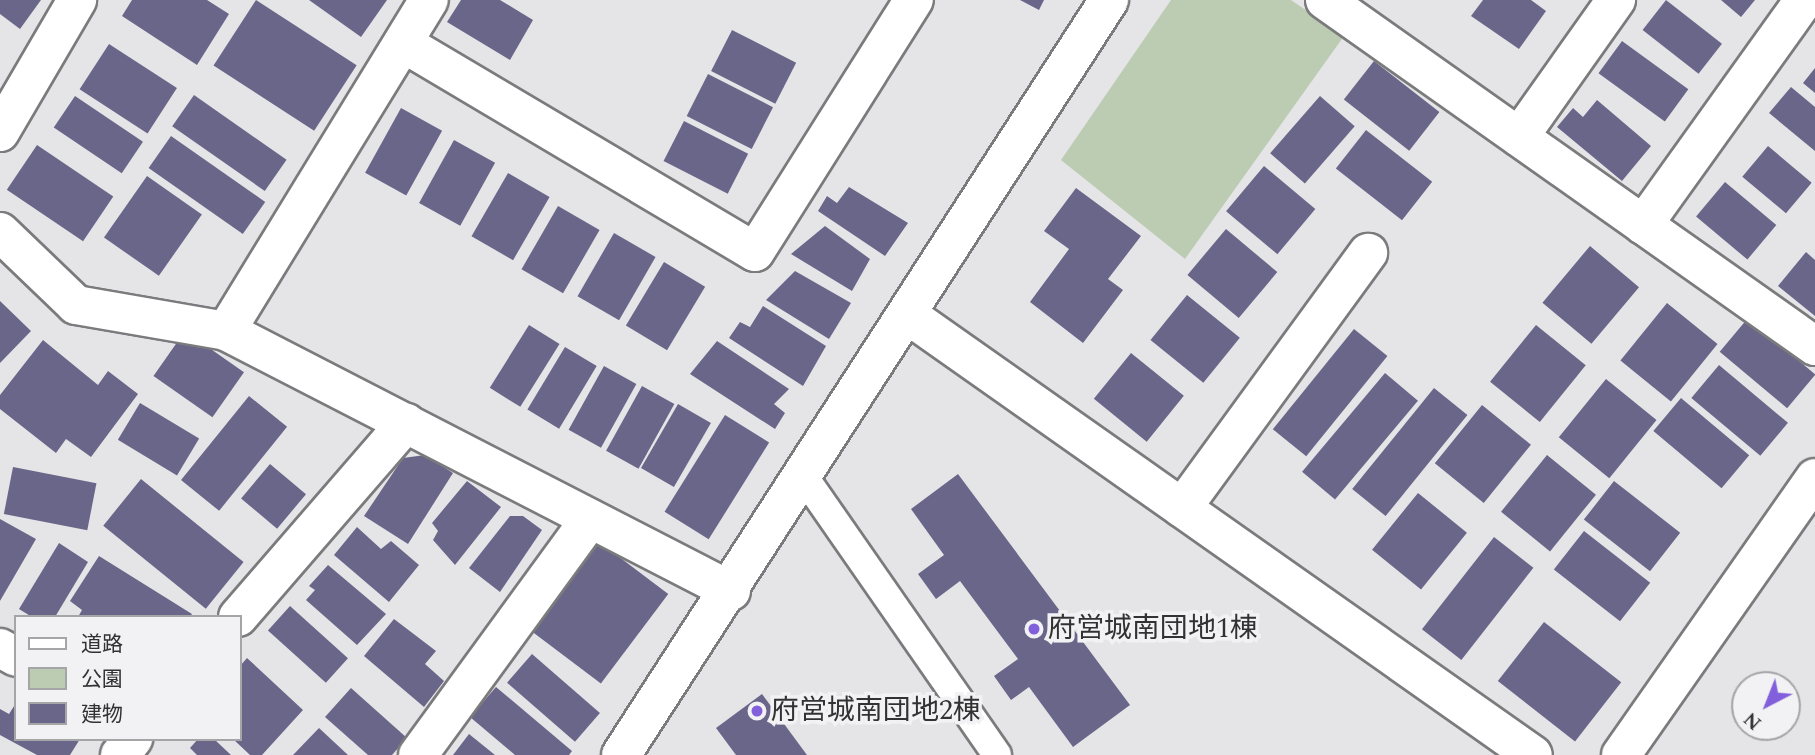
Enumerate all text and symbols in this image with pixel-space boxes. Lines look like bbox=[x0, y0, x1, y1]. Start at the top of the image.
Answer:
place label: 府営城南団地1棟 bbox=[1048, 612, 1258, 646]
legend bbox=[14, 615, 242, 741]
marker: 府営城南団地1棟 bbox=[1026, 621, 1042, 637]
text: 道路 bbox=[81, 629, 123, 661]
text: 公園 bbox=[81, 664, 123, 696]
north arrow bbox=[1731, 671, 1801, 741]
place label: 府営城南団地2棟 bbox=[771, 694, 981, 728]
text: 建物 bbox=[81, 699, 123, 731]
marker: 府営城南団地2棟 bbox=[749, 703, 765, 719]
text: N bbox=[1737, 705, 1768, 736]

